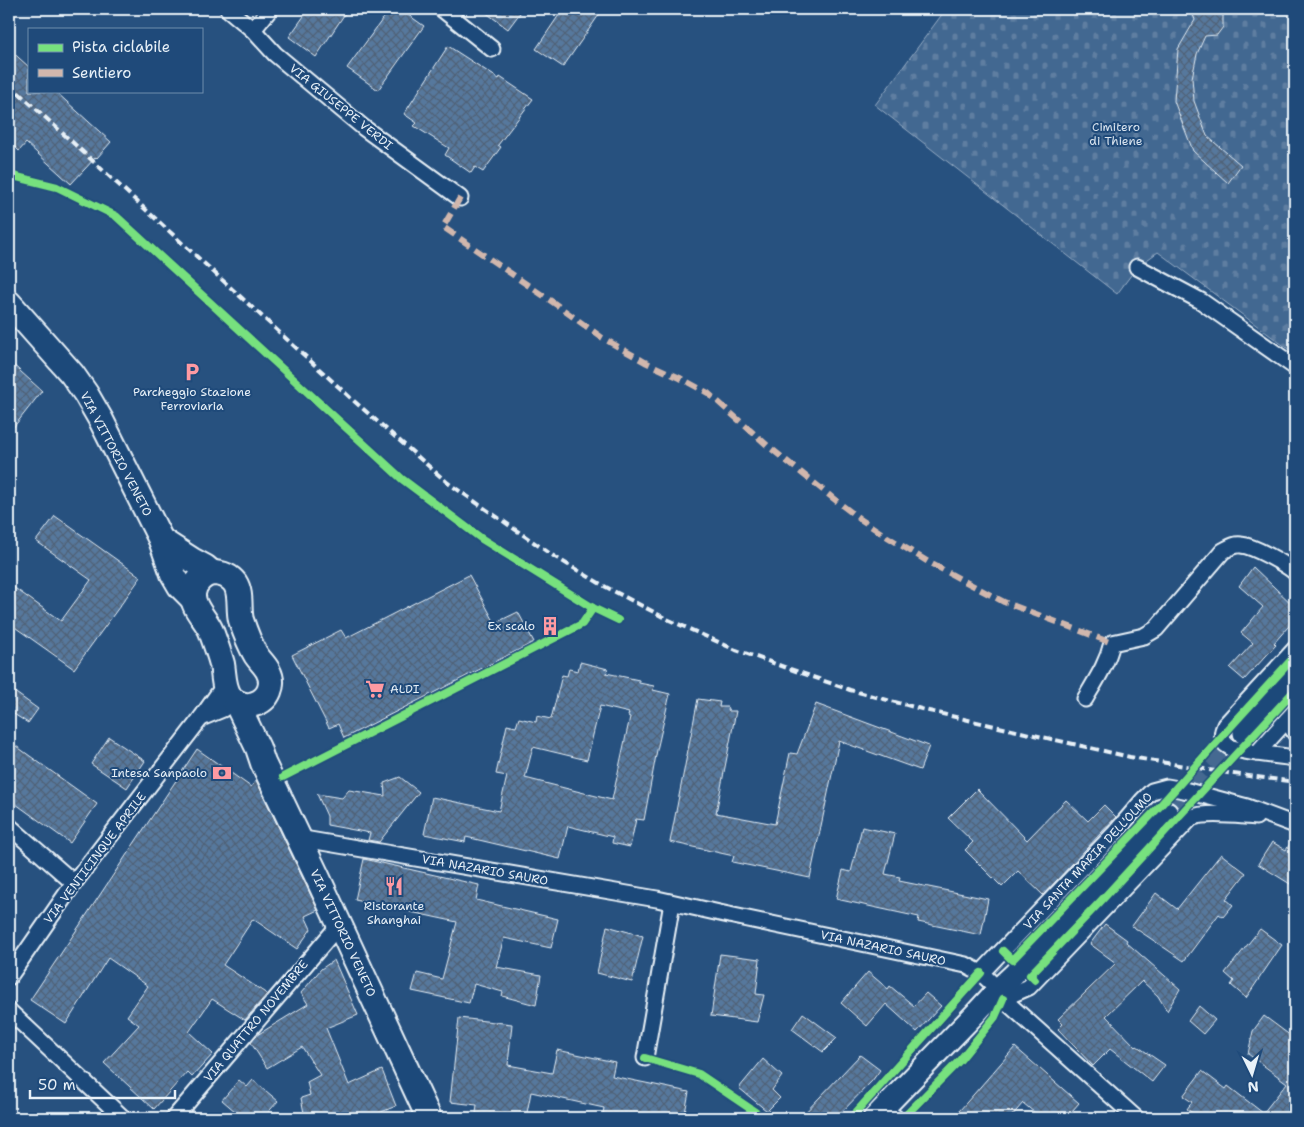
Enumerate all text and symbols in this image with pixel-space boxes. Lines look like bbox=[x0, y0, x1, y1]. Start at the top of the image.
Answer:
legend bbox=[28, 28, 202, 92]
text: Pista ciclabile bbox=[72, 37, 170, 57]
street label: VIA GIUSEPPE VERDI bbox=[286, 60, 396, 154]
text: Sentiero bbox=[72, 63, 131, 83]
park label: Cimitero di Thiene bbox=[1089, 119, 1143, 149]
parking icon: Parcheggio Stazione Ferroviaria bbox=[181, 361, 203, 383]
place label: Parcheggio Stazione Ferroviaria bbox=[133, 384, 251, 414]
street label: VIA VITTORIO VENETO bbox=[76, 389, 156, 519]
building icon: Ex scalo bbox=[539, 615, 561, 637]
place label: Ex scalo bbox=[488, 618, 535, 634]
supermarket icon: ALDI bbox=[364, 678, 386, 700]
place label: ALDI bbox=[390, 681, 420, 697]
bank icon: Intesa Sanpaolo bbox=[211, 762, 233, 784]
place label: Intesa Sanpaolo bbox=[111, 765, 207, 781]
street label: VIA VENTICINQUE APRILE bbox=[40, 789, 150, 927]
street label: VIA SANTA MARIA DELL'OLMO bbox=[1020, 789, 1156, 933]
street label: VIA NAZARIO SAURO bbox=[421, 851, 549, 889]
street label: VIA VITTORIO VENETO bbox=[306, 867, 380, 999]
restaurant icon: Ristorante Shanghai bbox=[383, 875, 405, 897]
place label: Ristorante Shanghai bbox=[364, 898, 424, 928]
street label: VIA NAZARIO SAURO bbox=[819, 927, 947, 969]
street label: VIA QUATTRO NOVEMBRE bbox=[200, 957, 312, 1085]
north arrow bbox=[1226, 1050, 1276, 1100]
scale bar bbox=[30, 1067, 175, 1099]
text: 50 m bbox=[38, 1075, 76, 1095]
text: N bbox=[1247, 1078, 1259, 1096]

